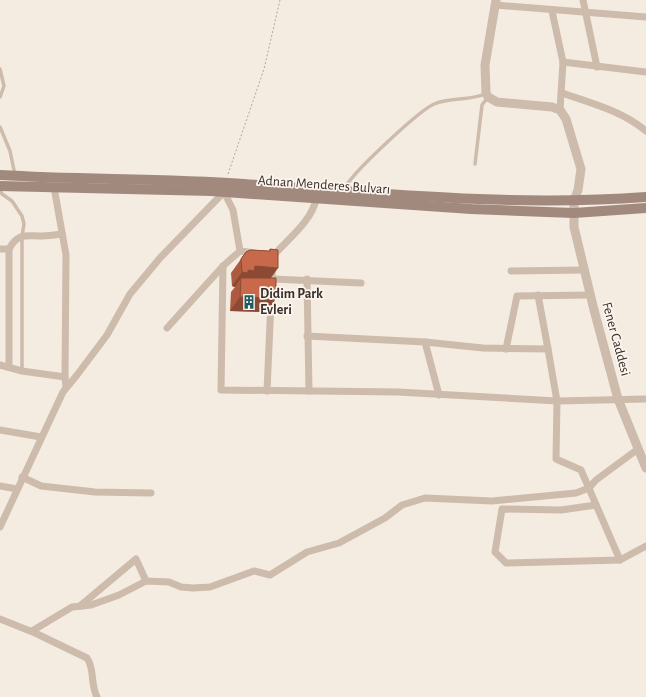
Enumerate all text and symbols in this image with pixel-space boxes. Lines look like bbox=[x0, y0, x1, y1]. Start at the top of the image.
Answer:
street label: Adnan Menderes Bulvarı bbox=[257, 173, 391, 197]
place label: Didim Park Evleri bbox=[260, 287, 323, 317]
building icon: Didim Park Evleri bbox=[241, 294, 257, 310]
street label: Fener Caddesi bbox=[599, 301, 633, 377]

